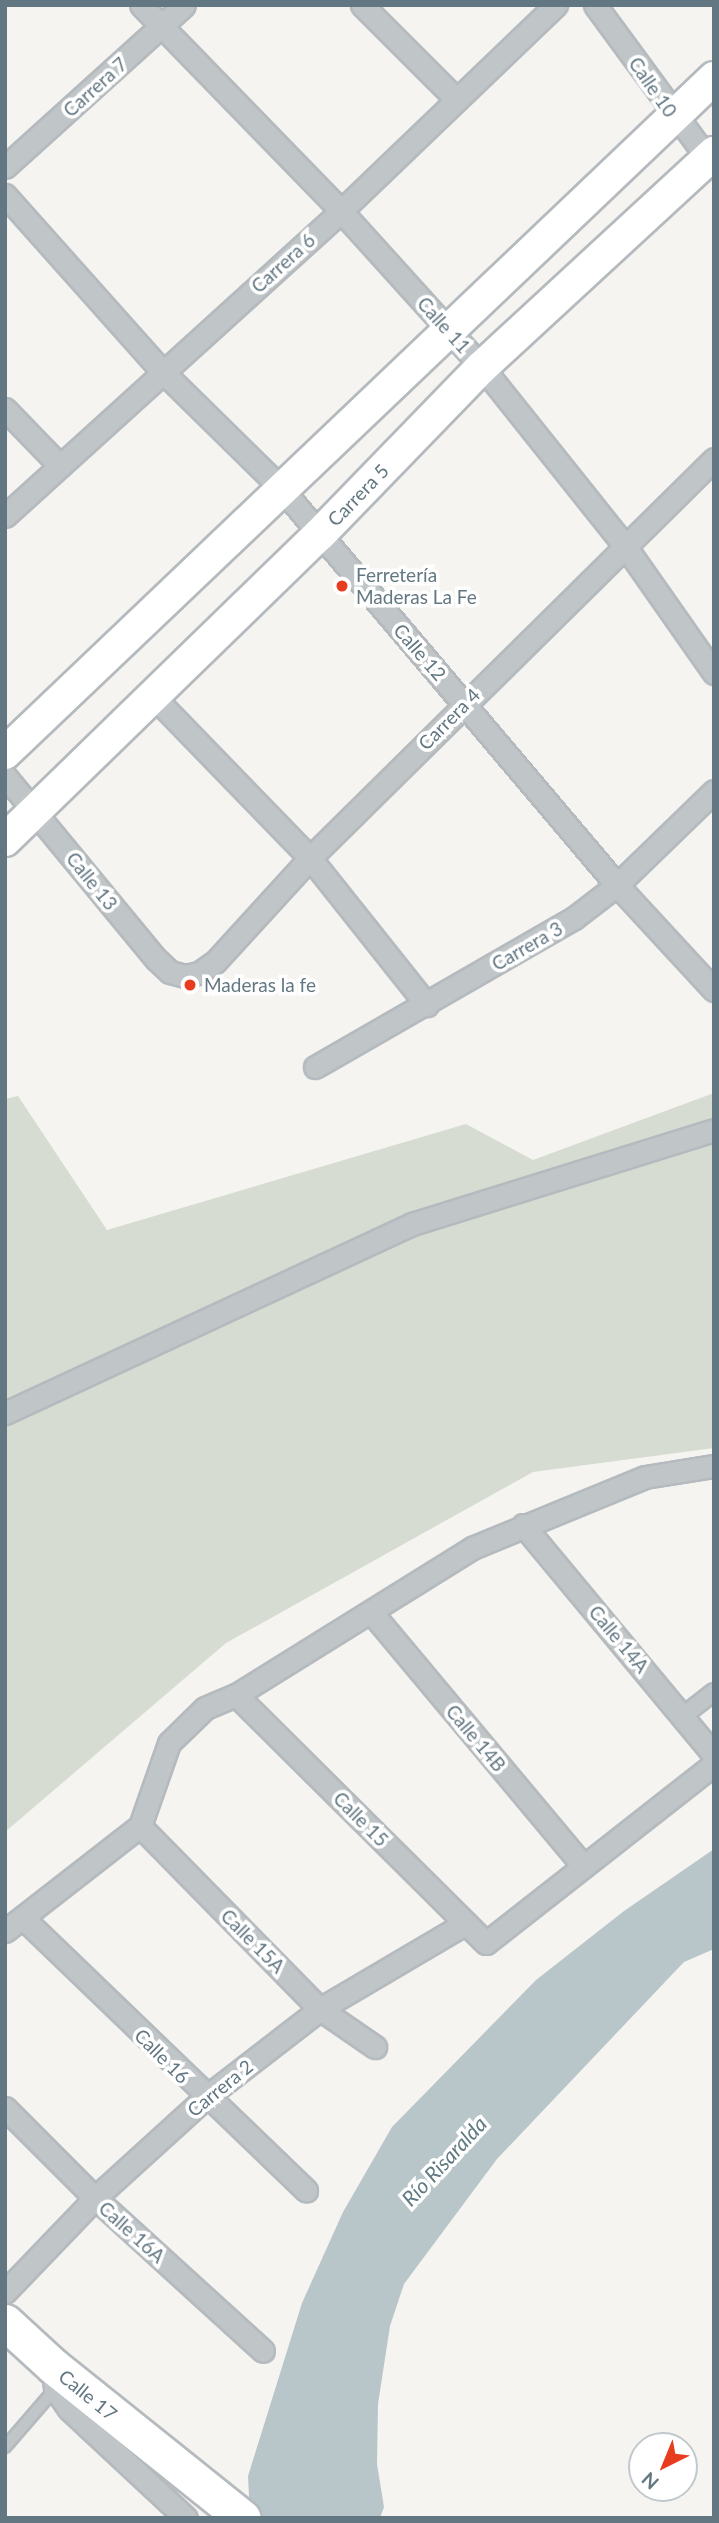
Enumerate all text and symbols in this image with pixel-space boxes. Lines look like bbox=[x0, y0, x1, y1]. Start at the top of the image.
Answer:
street label: Carrera 7 bbox=[59, 53, 131, 121]
street label: Calle 10 bbox=[624, 53, 682, 121]
street label: Carrera 6 bbox=[247, 229, 319, 297]
street label: Calle 11 bbox=[413, 292, 475, 358]
street label: Carrera 5 bbox=[323, 459, 393, 531]
place label: Ferretería Maderas La Fe bbox=[356, 564, 477, 608]
marker: Ferretería Maderas La Fe bbox=[334, 578, 350, 594]
street label: Calle 12 bbox=[389, 619, 451, 685]
street label: Carrera 4 bbox=[413, 683, 485, 755]
street label: Calle 13 bbox=[62, 847, 122, 915]
street label: Carrera 3 bbox=[488, 917, 566, 975]
place label: Maderas la fe bbox=[204, 974, 316, 996]
marker: Maderas la fe bbox=[182, 977, 198, 993]
street label: Calle 14A bbox=[584, 1601, 654, 1677]
street label: Calle 14B bbox=[441, 1700, 511, 1776]
street label: Calle 15 bbox=[329, 1787, 393, 1851]
street label: Calle 15A bbox=[216, 1904, 290, 1978]
street label: Calle 16 bbox=[130, 2024, 194, 2088]
street label: Carrera 2 bbox=[183, 2055, 257, 2121]
water label: Río Risaralda bbox=[396, 2111, 492, 2211]
street label: Calle 16A bbox=[94, 2196, 170, 2268]
street label: Calle 17 bbox=[54, 2365, 122, 2425]
north arrow bbox=[628, 2432, 698, 2502]
text: N bbox=[637, 2468, 663, 2495]

